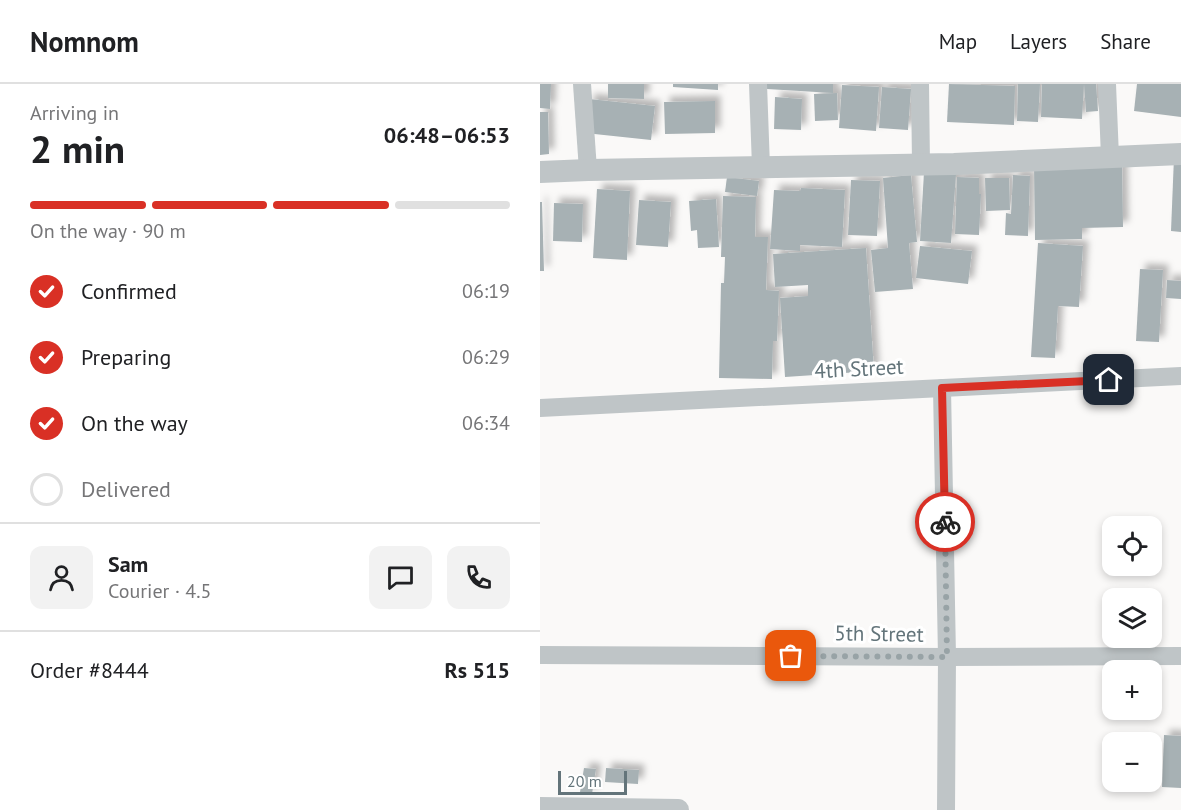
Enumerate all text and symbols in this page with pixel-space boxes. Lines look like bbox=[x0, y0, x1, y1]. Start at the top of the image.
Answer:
text: Nomnom bbox=[30, 23, 139, 60]
text: Map bbox=[939, 28, 977, 55]
text: Layers bbox=[1010, 28, 1067, 55]
text: Share bbox=[1100, 28, 1151, 55]
text: Arriving in bbox=[30, 100, 119, 126]
text: 06:48–06:53 bbox=[384, 121, 510, 149]
text: 2 min bbox=[30, 123, 125, 174]
text: On the way · 90 m bbox=[30, 218, 186, 244]
icon: check bbox=[30, 275, 63, 308]
text: Confirmed bbox=[81, 277, 177, 305]
text: 06:19 bbox=[462, 278, 510, 304]
icon: check bbox=[30, 341, 63, 374]
text: Preparing bbox=[81, 343, 171, 371]
text: 06:29 bbox=[462, 344, 510, 370]
street label: 4th Street bbox=[814, 353, 904, 384]
pin bbox=[1083, 354, 1134, 405]
icon: home bbox=[1092, 363, 1125, 396]
icon: check bbox=[30, 407, 63, 440]
text: On the way bbox=[81, 409, 188, 437]
text: 06:34 bbox=[462, 410, 510, 436]
text: Delivered bbox=[81, 475, 171, 503]
courier bbox=[915, 492, 975, 552]
icon: bike bbox=[929, 506, 962, 539]
map controls bbox=[1102, 516, 1162, 792]
button: locate bbox=[1102, 516, 1162, 576]
button: person bbox=[30, 546, 93, 609]
button: chat bbox=[369, 546, 432, 609]
button: phone bbox=[447, 546, 510, 609]
text: Sam bbox=[108, 550, 148, 578]
text: Courier · 4.5 bbox=[108, 578, 211, 604]
button: layers bbox=[1102, 588, 1162, 648]
street label: 5th Street bbox=[834, 619, 924, 648]
pin bbox=[765, 630, 816, 681]
icon: bag bbox=[774, 639, 807, 672]
text: Order #8444 bbox=[30, 656, 149, 684]
text: Rs 515 bbox=[444, 656, 510, 684]
button: + bbox=[1102, 660, 1162, 720]
button: − bbox=[1102, 732, 1162, 792]
scale bar bbox=[558, 768, 627, 796]
text: 20 m bbox=[567, 771, 602, 791]

